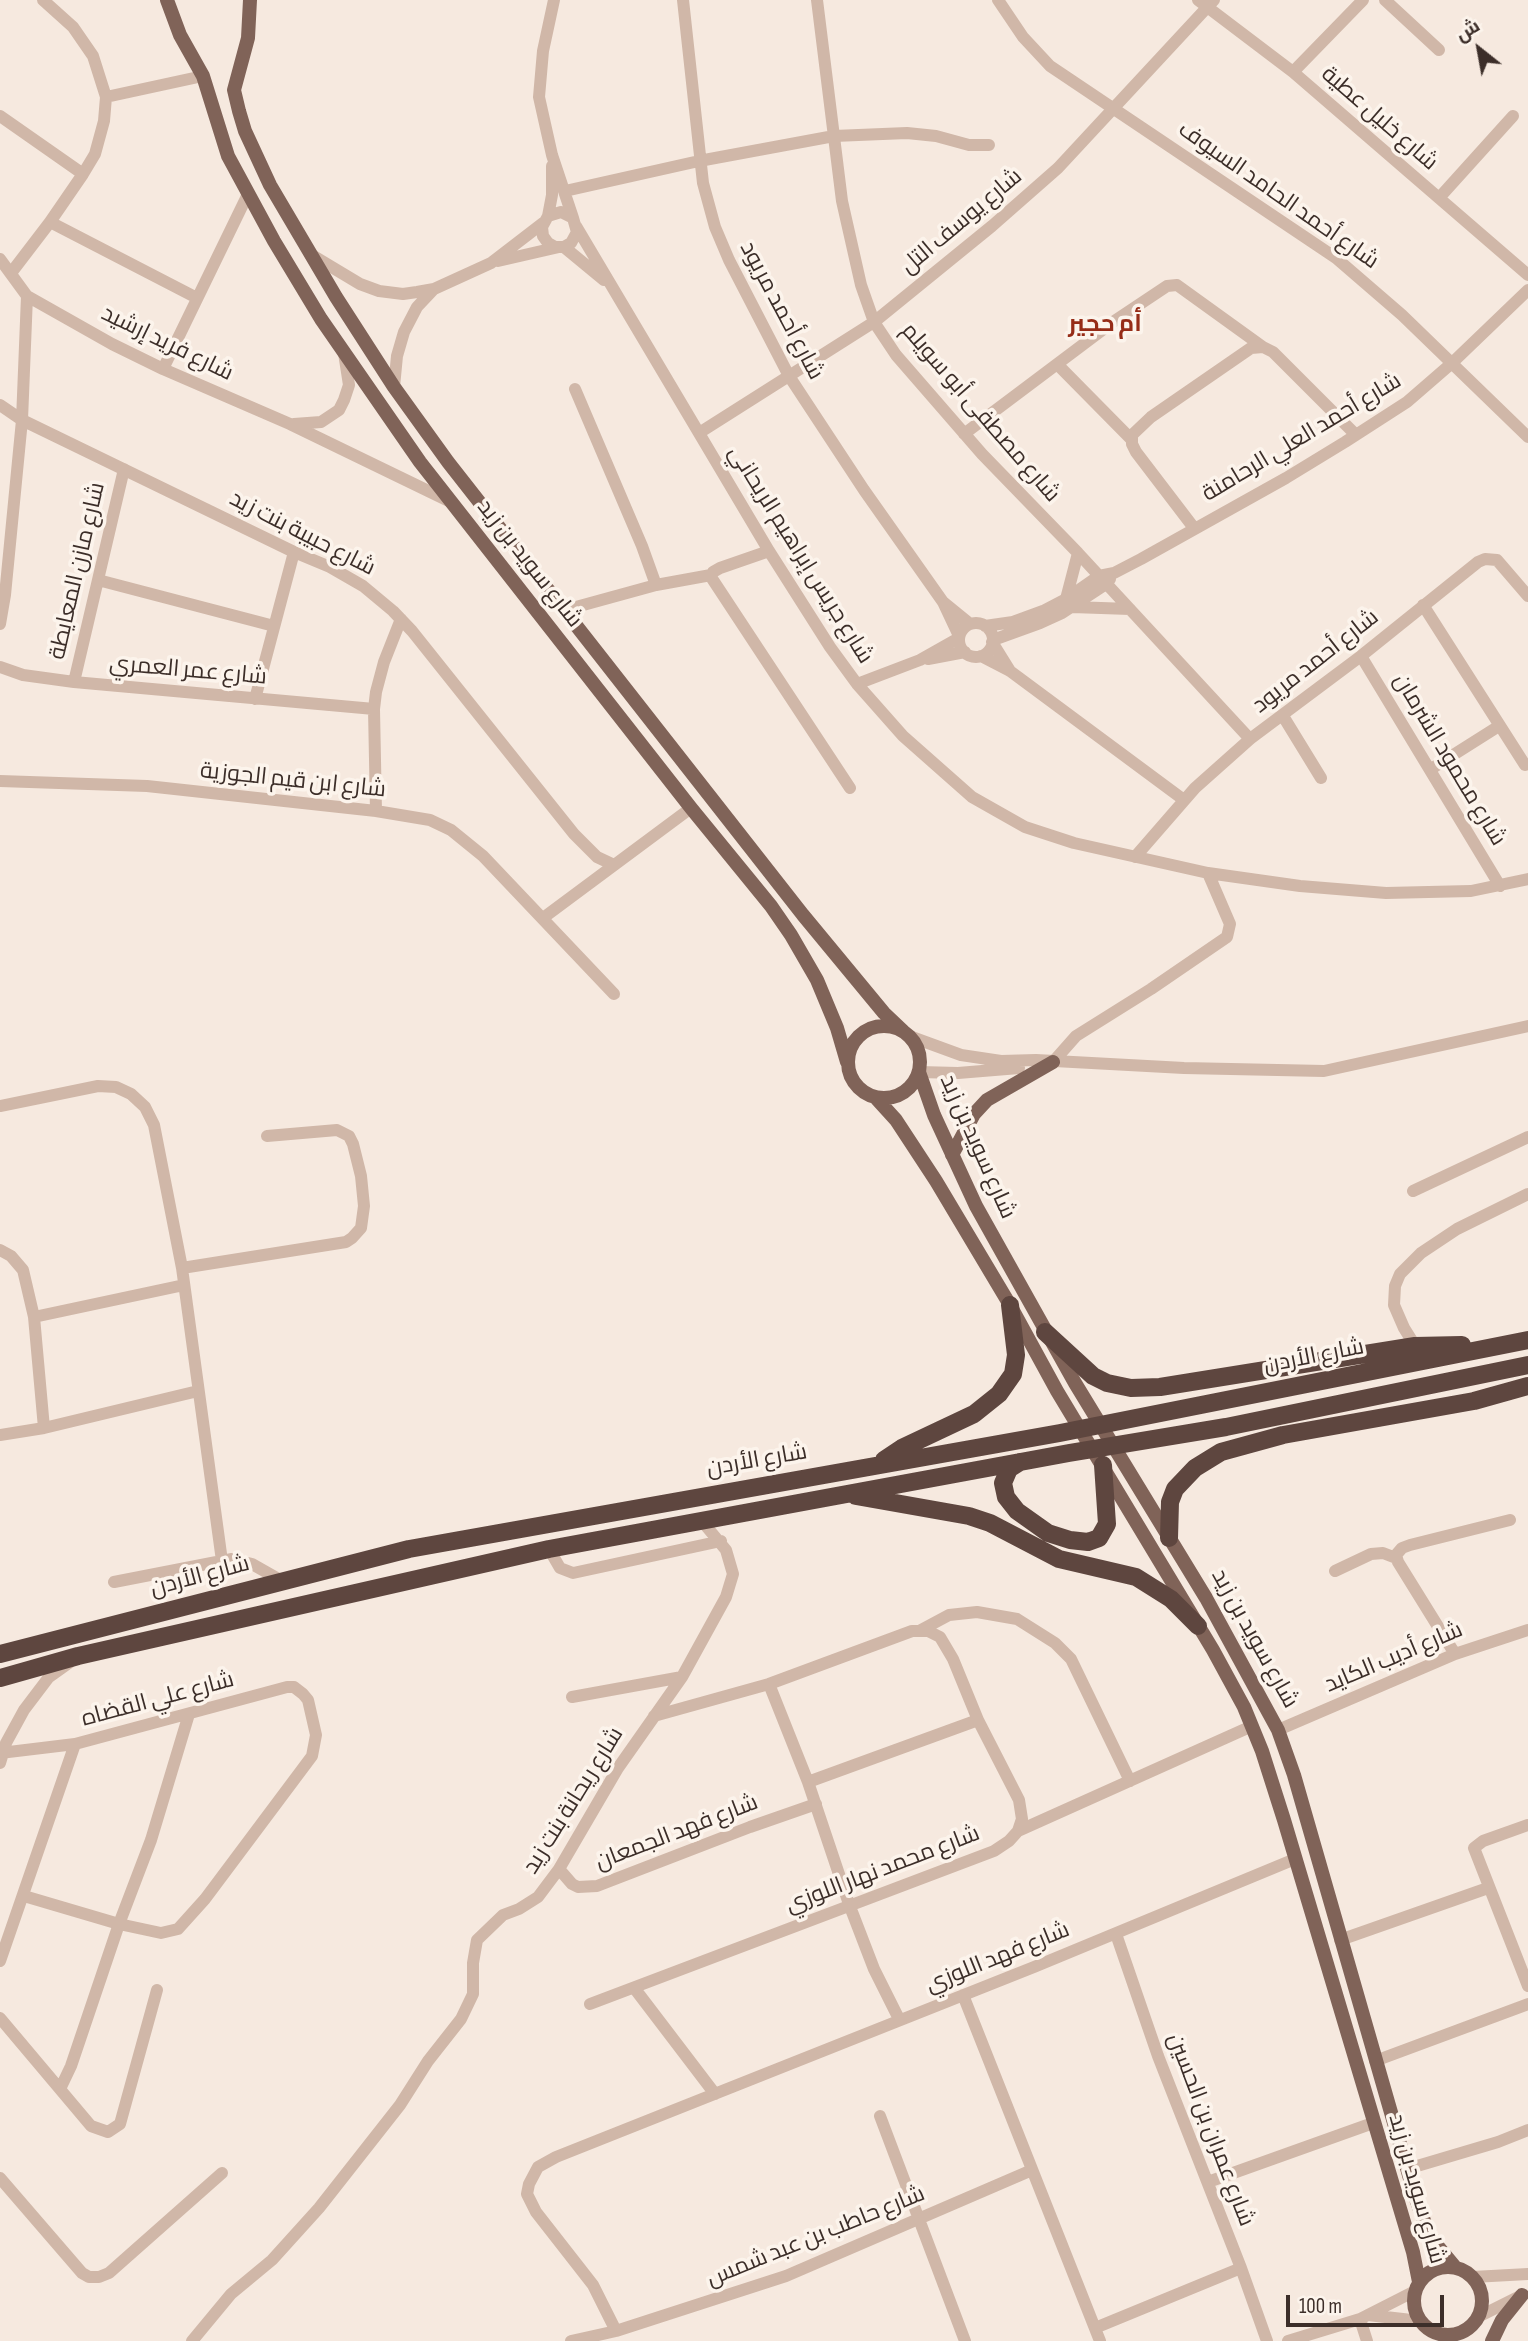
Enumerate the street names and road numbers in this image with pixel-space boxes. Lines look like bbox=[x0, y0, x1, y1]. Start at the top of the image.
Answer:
street label: شارع خليل عطية bbox=[1315, 61, 1443, 177]
street label: شارع أحمد الحامد السيوف bbox=[1172, 116, 1384, 276]
street label: شارع يوسف التل bbox=[896, 163, 1028, 281]
street label: شارع أحمد مريود bbox=[733, 237, 829, 385]
street label: شارع فريد إرشيد bbox=[97, 300, 237, 388]
street label: شارع مصطفى أبو سويلم bbox=[895, 318, 1065, 508]
street label: شارع أحمد العلي الرحامنة bbox=[1197, 368, 1407, 508]
street label: شارع جريس إبراهيم الريحاني bbox=[722, 441, 878, 669]
street label: شارع مازن المعايطة bbox=[44, 480, 112, 662]
street label: شارع حبيبة بنت زيد bbox=[225, 485, 379, 583]
street label: شارع سويد بن زيد bbox=[470, 494, 588, 634]
street label: شارع أحمد مريود bbox=[1247, 604, 1385, 720]
street label: شارع عمر العمري bbox=[108, 650, 268, 692]
street label: شارع محمود الشرمان bbox=[1387, 669, 1511, 851]
street label: شارع ابن قيم الجوزية bbox=[199, 758, 387, 804]
street label: شارع سويد بن زيد bbox=[933, 1071, 1021, 1223]
street label: شارع الأردن bbox=[1261, 1334, 1367, 1380]
street label: شارع الأردن bbox=[705, 1439, 809, 1483]
street label: شارع الأردن bbox=[147, 1551, 253, 1603]
street label: شارع سويد بن زيد bbox=[1204, 1565, 1304, 1713]
street label: شارع أديب الكايد bbox=[1321, 1617, 1467, 1699]
street label: شارع علي القضاه bbox=[79, 1666, 237, 1734]
street label: شارع ريحانة بنت زيد bbox=[518, 1723, 630, 1879]
street label: شارع فهد الجمعان bbox=[592, 1789, 762, 1877]
street label: شارع محمد نهار اللوزي bbox=[782, 1820, 984, 1920]
street label: شارع فهد اللوزي bbox=[922, 1917, 1074, 1999]
street label: شارع عمران بن الحسين bbox=[1161, 2030, 1259, 2230]
street label: شارع سويد بن زيد bbox=[1381, 2111, 1451, 2267]
street label: شارع حاطب بن عبد شمس bbox=[703, 2181, 929, 2293]

